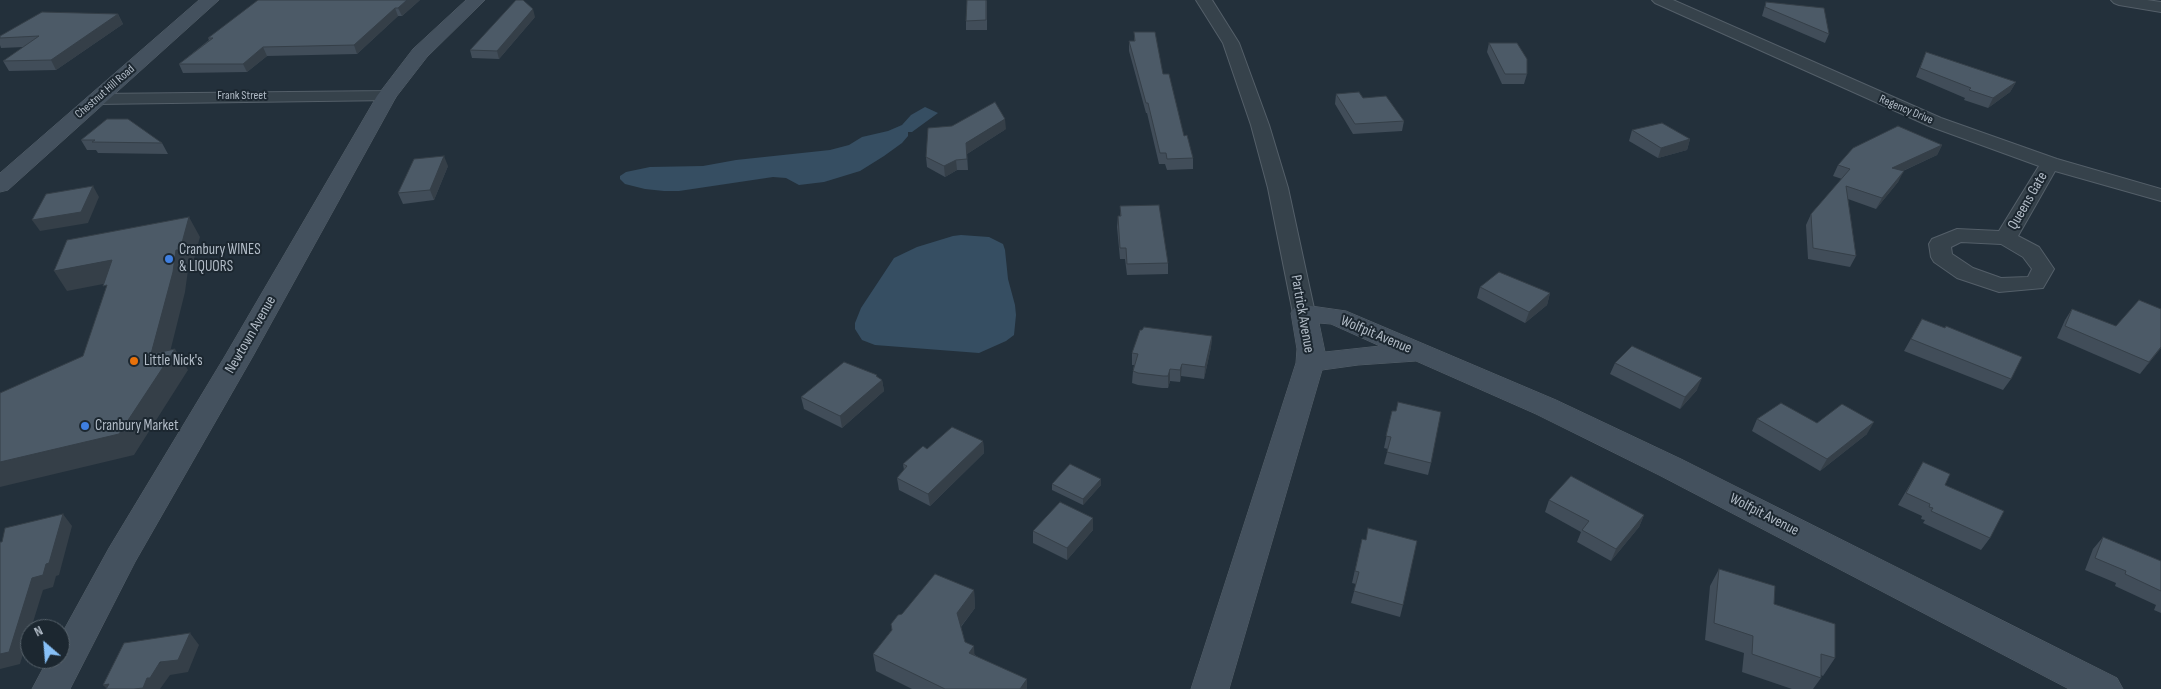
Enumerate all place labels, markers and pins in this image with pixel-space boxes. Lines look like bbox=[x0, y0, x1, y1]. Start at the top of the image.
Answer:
place label: Cranbury WINES & LIQUORS bbox=[179, 241, 261, 276]
marker: Cranbury WINES & LIQUORS bbox=[163, 253, 175, 265]
place label: Little Nick's bbox=[144, 352, 203, 370]
marker: Little Nick's bbox=[128, 355, 140, 367]
place label: Cranbury Market bbox=[95, 417, 179, 435]
marker: Cranbury Market bbox=[79, 420, 91, 432]

